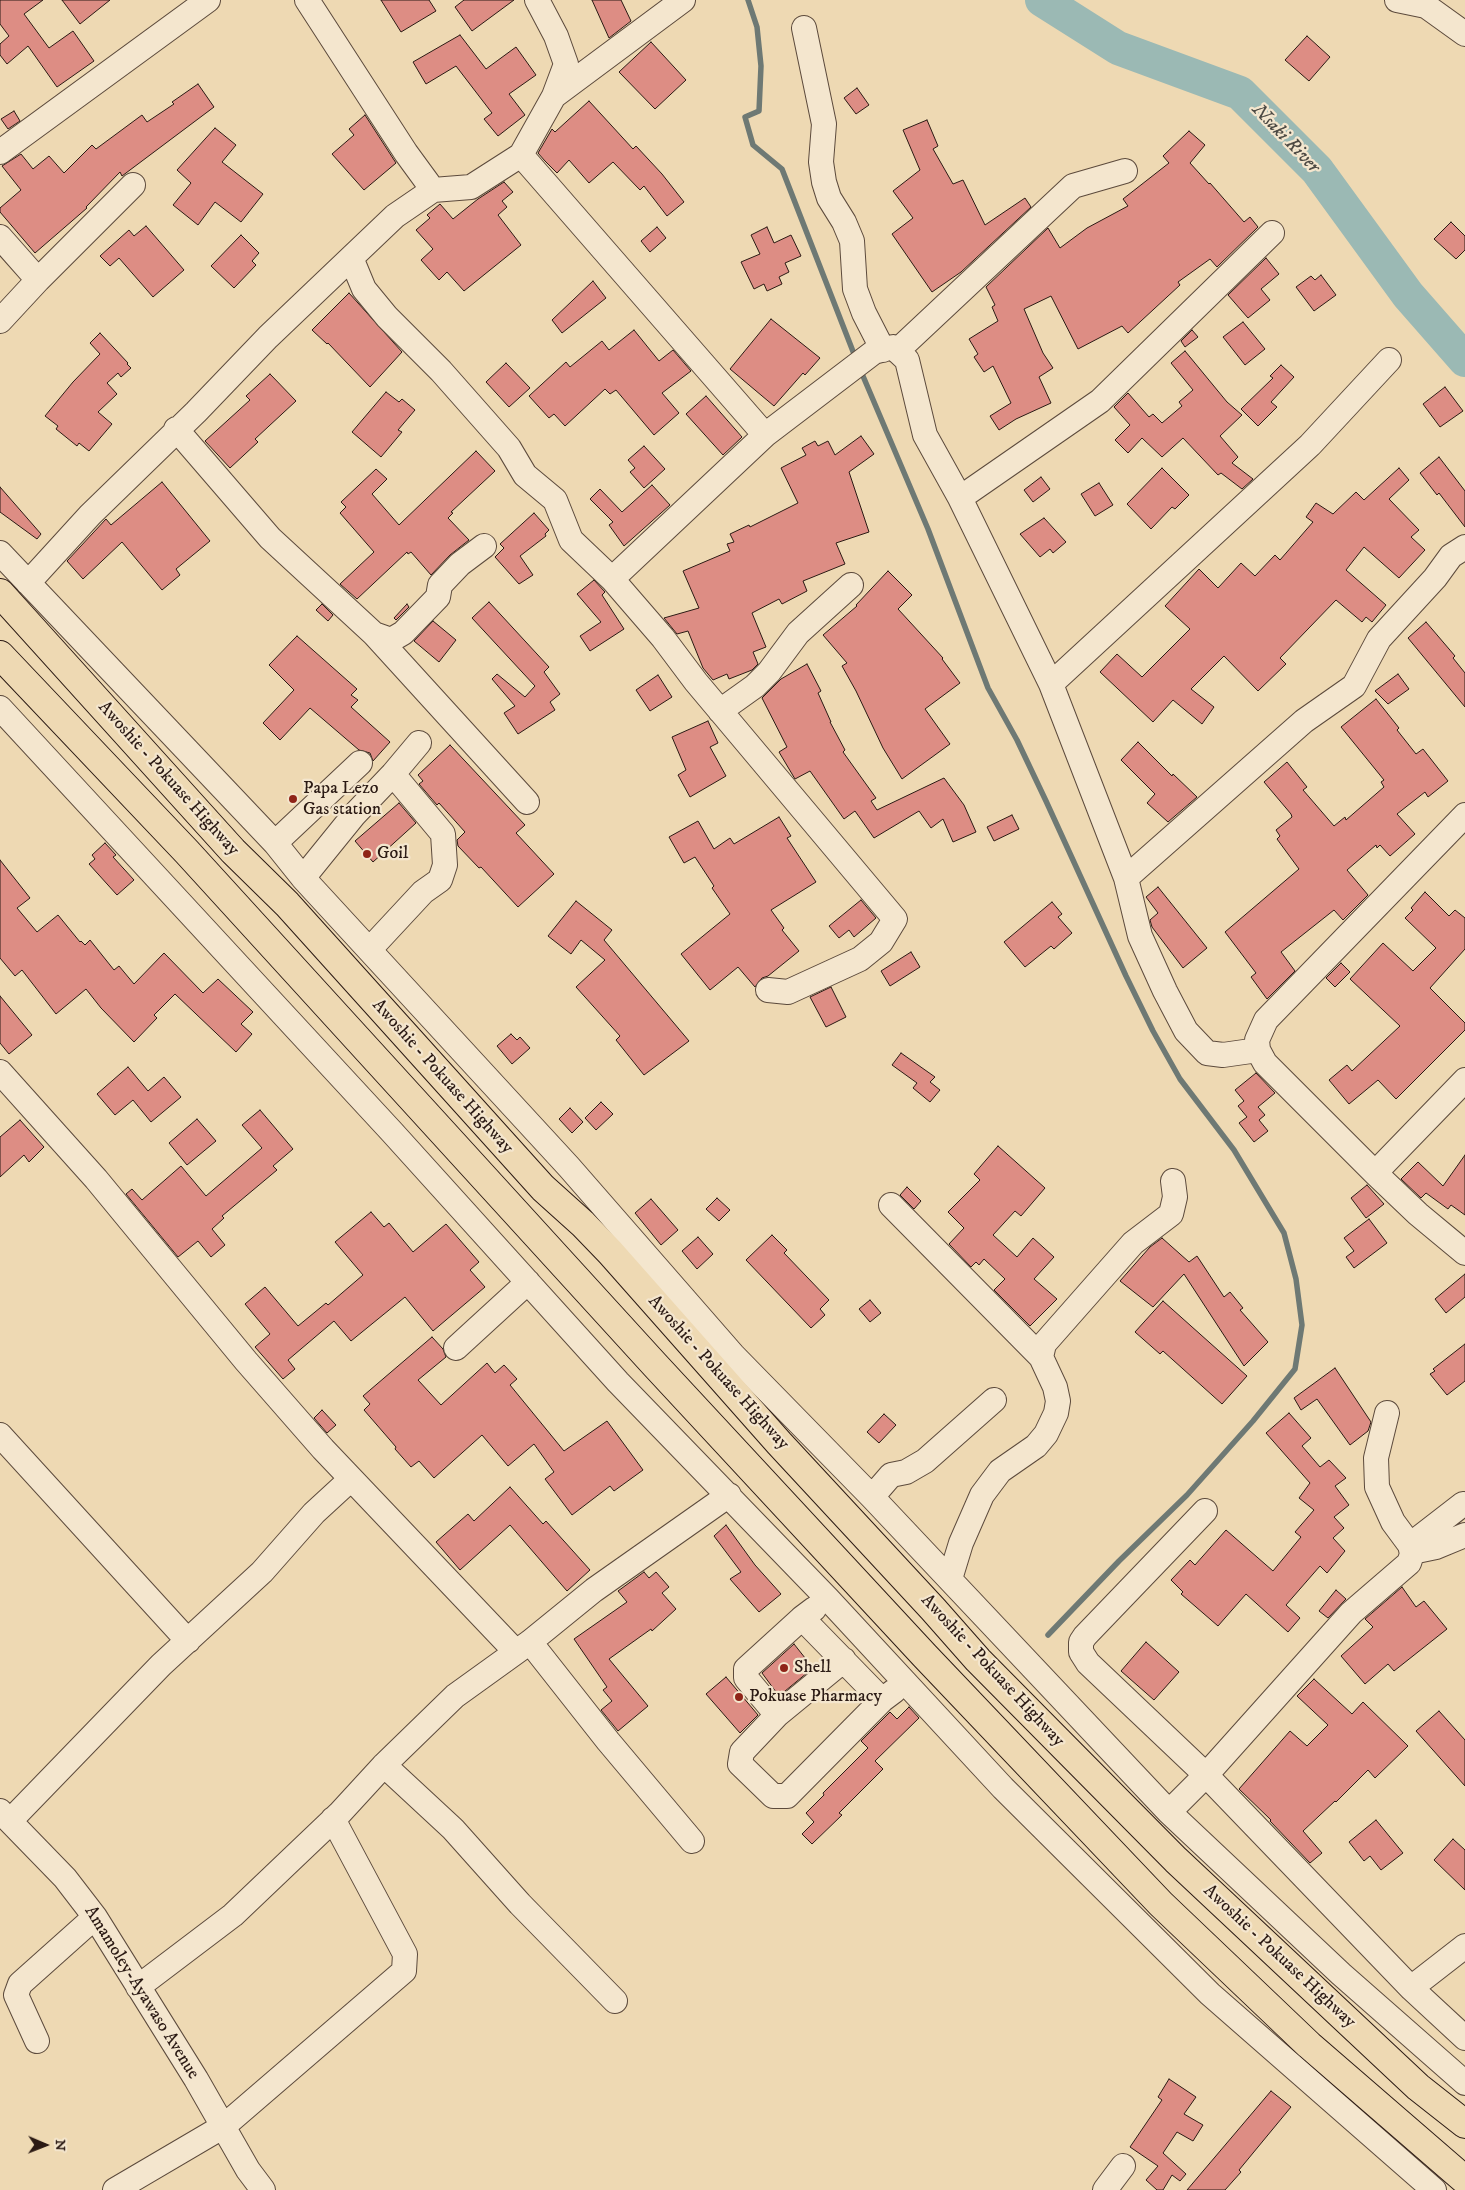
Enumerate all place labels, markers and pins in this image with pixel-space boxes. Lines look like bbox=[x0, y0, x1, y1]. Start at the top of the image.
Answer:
place label: Papa Lezo Gas station bbox=[303, 778, 381, 821]
marker: Papa Lezo Gas station bbox=[287, 793, 299, 805]
place label: Goil bbox=[377, 843, 408, 865]
marker: Goil bbox=[361, 848, 373, 860]
place label: Shell bbox=[794, 1657, 831, 1679]
marker: Shell bbox=[778, 1662, 790, 1674]
place label: Pokuase Pharmacy bbox=[749, 1686, 882, 1708]
marker: Pokuase Pharmacy bbox=[733, 1691, 745, 1703]

